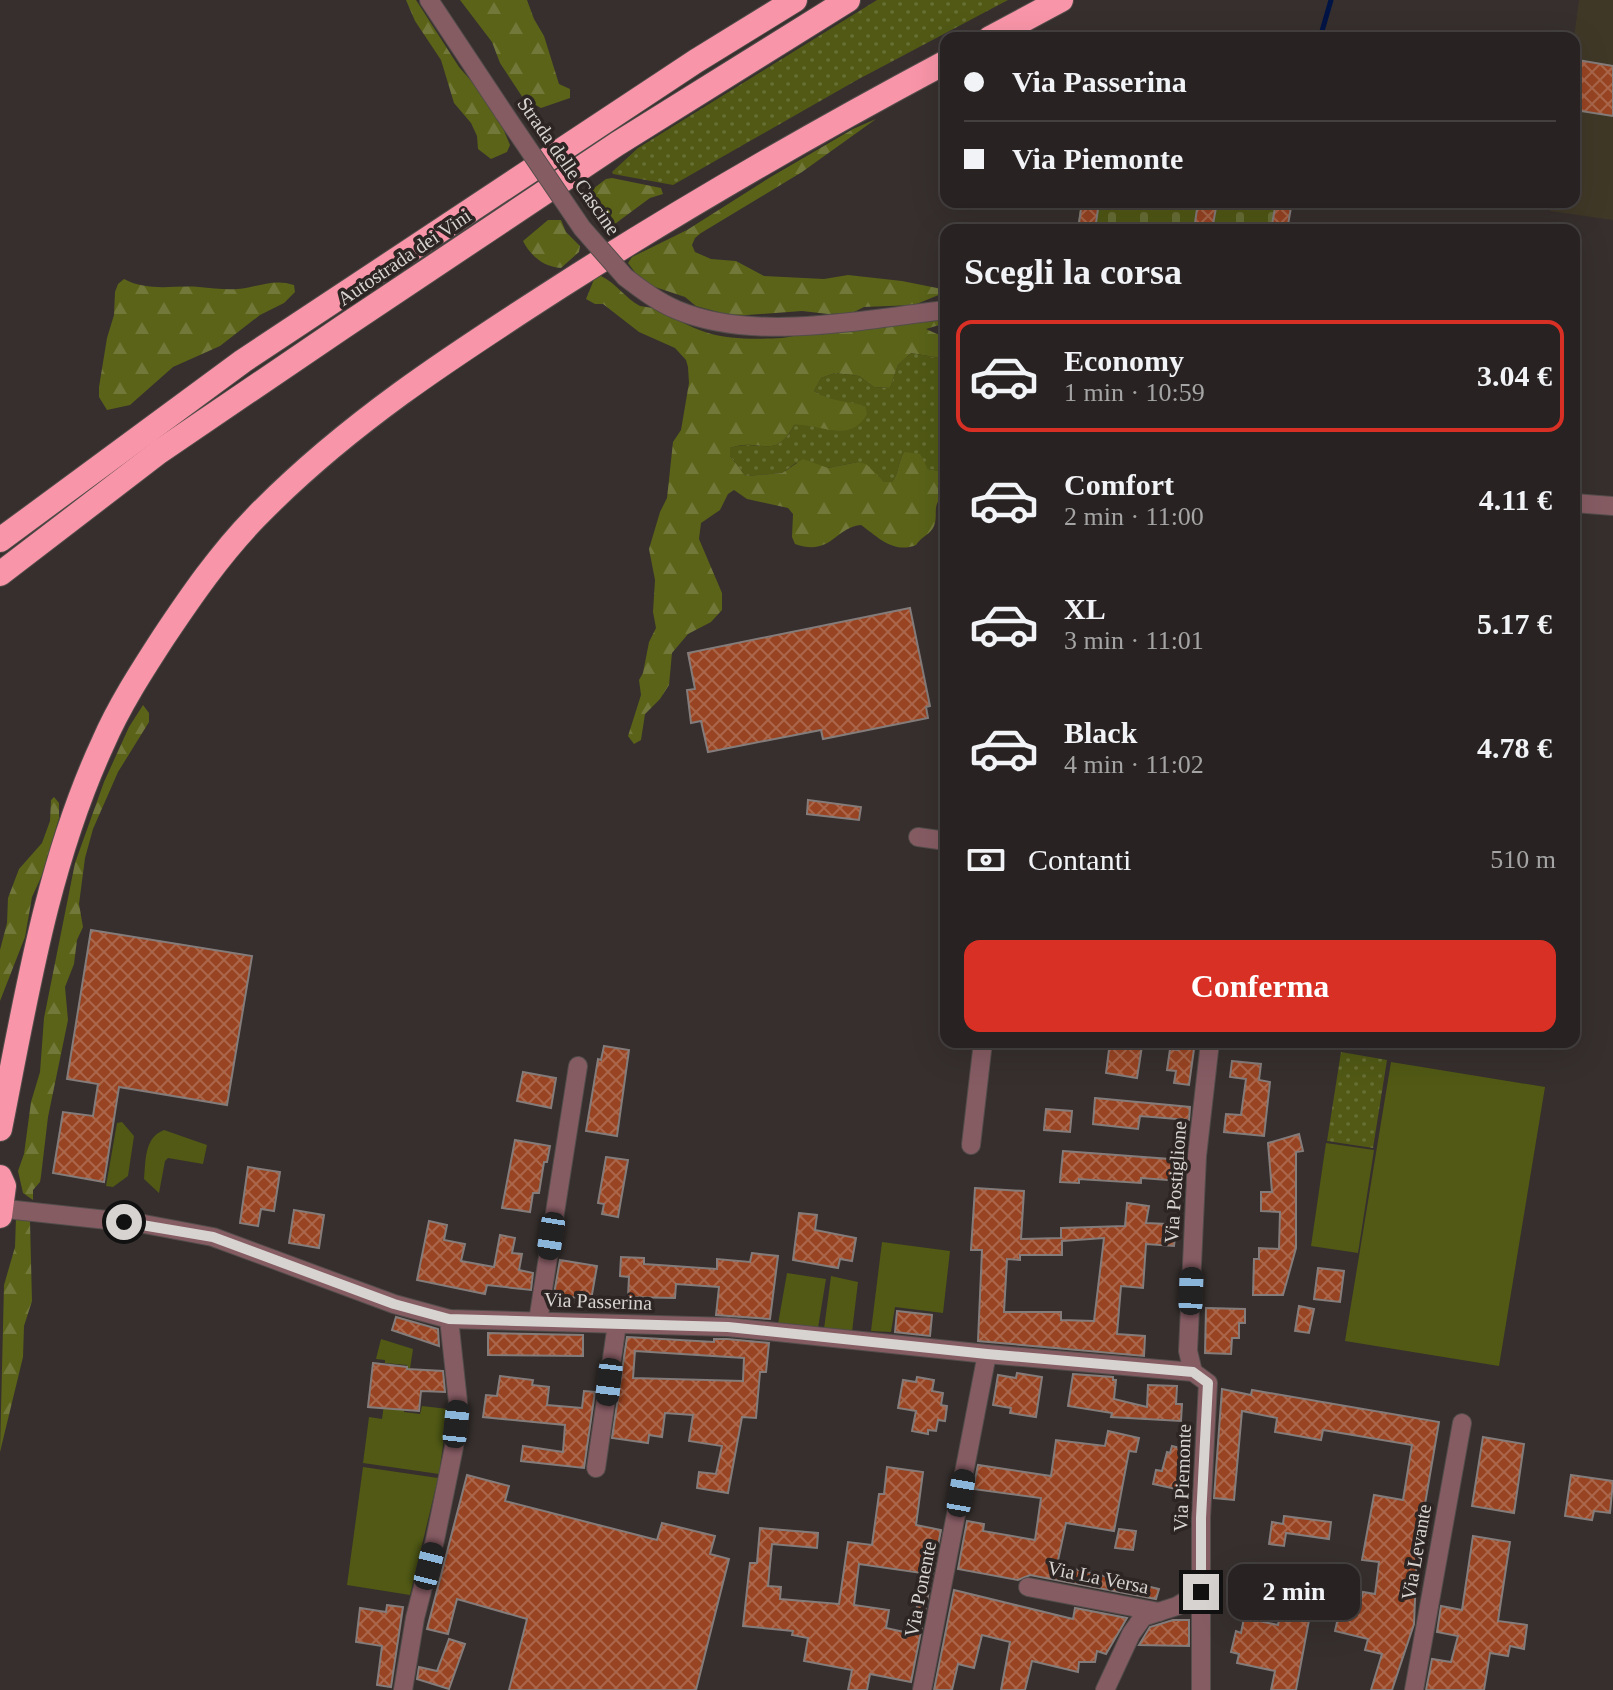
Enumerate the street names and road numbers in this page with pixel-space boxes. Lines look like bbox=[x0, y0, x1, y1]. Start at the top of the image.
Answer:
street label: Strada delle Cascine bbox=[513, 93, 625, 239]
street label: Autostrada dei Vini bbox=[333, 204, 475, 310]
street label: Via Postiglione bbox=[1160, 1120, 1191, 1244]
street label: Via Passerina bbox=[544, 1288, 653, 1314]
street label: Via Piemonte bbox=[1169, 1423, 1195, 1532]
street label: Via Levante bbox=[1397, 1502, 1435, 1602]
street label: Via Ponente bbox=[900, 1539, 940, 1639]
street label: Via La Versa bbox=[1045, 1556, 1151, 1598]

